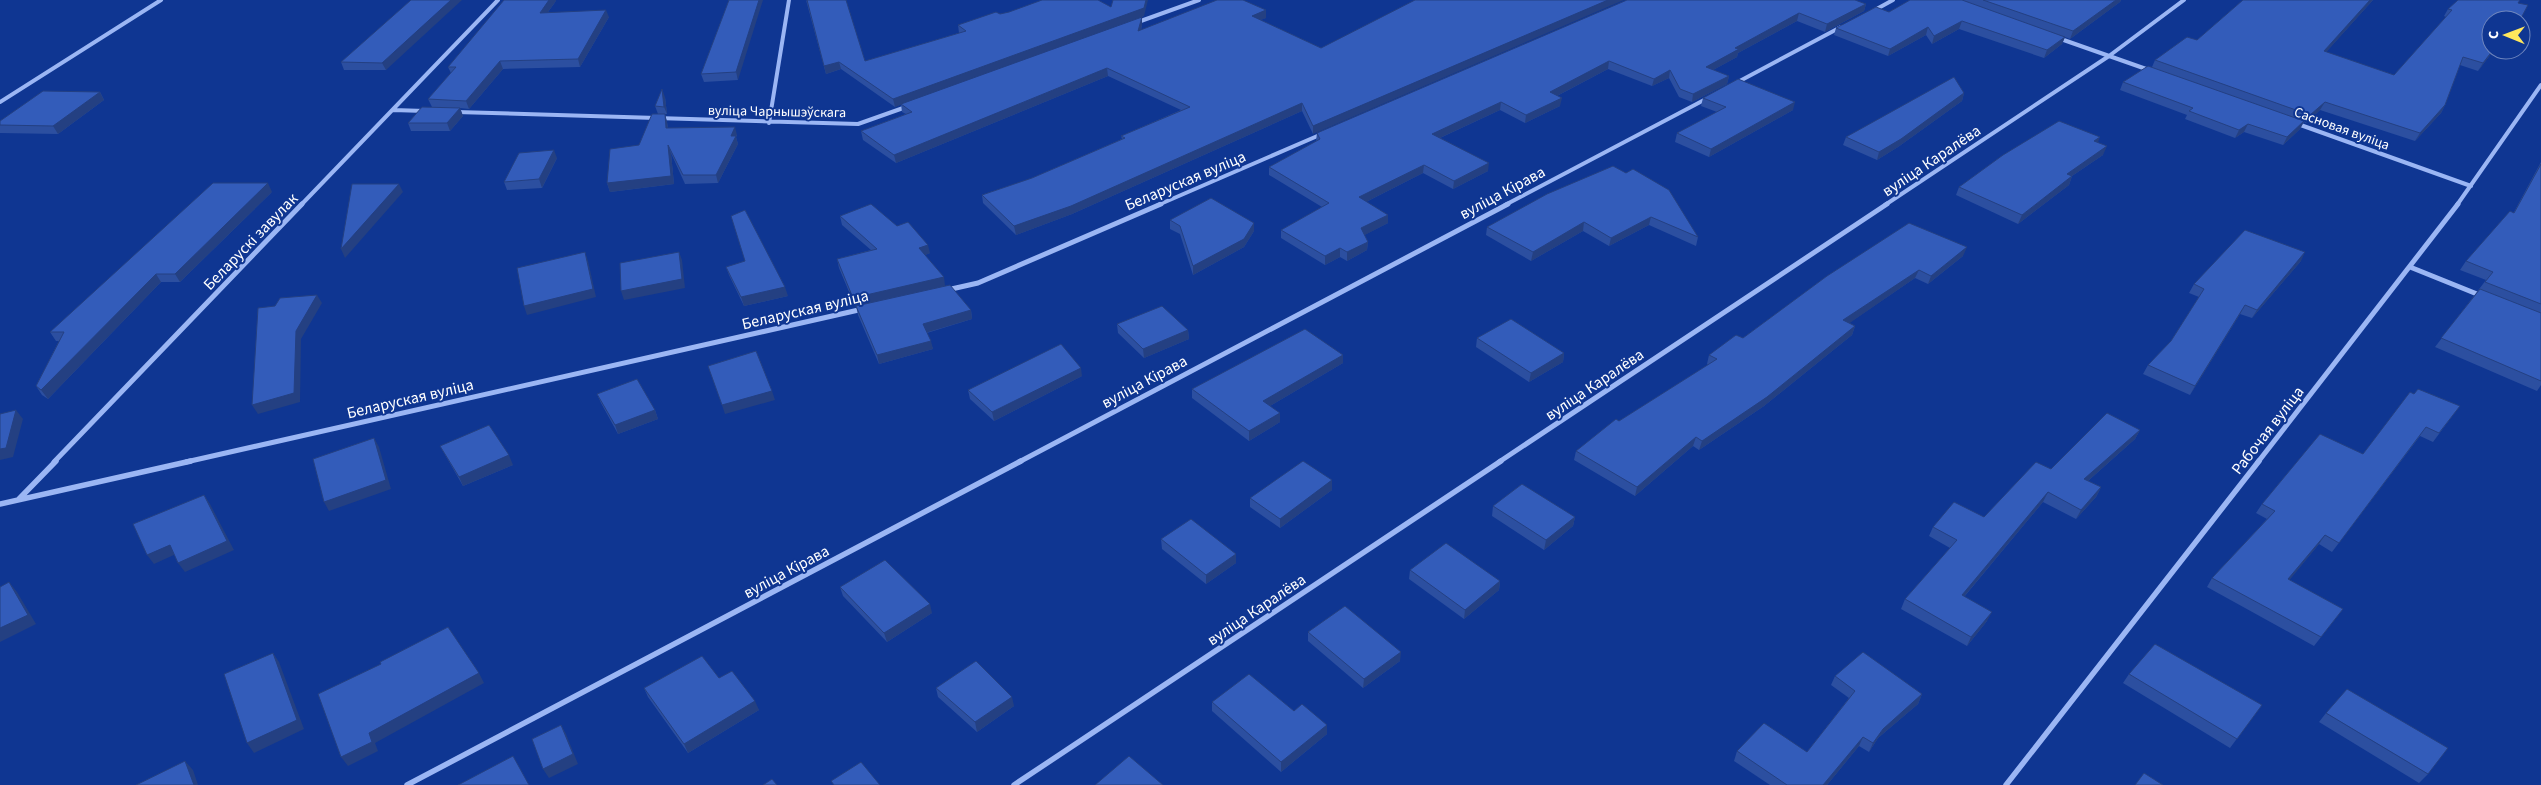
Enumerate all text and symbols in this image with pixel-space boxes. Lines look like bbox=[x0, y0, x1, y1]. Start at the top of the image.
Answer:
north arrow bbox=[2481, 10, 2531, 60]
text: С bbox=[2484, 31, 2504, 39]
street label: вуліца Чарнышэўскага bbox=[708, 101, 846, 123]
street label: Сасновая вуліца bbox=[2291, 102, 2392, 156]
street label: вуліца Каралёва bbox=[1878, 120, 1985, 202]
street label: Беларуская вуліца bbox=[1121, 145, 1249, 216]
street label: вуліца Кірава bbox=[1456, 161, 1549, 225]
street label: Беларускі завулак bbox=[198, 188, 303, 295]
street label: Беларуская вуліца bbox=[740, 285, 871, 335]
street label: вуліца Каралёва bbox=[1541, 344, 1648, 426]
street label: вуліца Кірава bbox=[1098, 350, 1191, 414]
street label: Беларуская вуліца bbox=[345, 374, 476, 424]
street label: Рабочая вуліца bbox=[2226, 382, 2309, 479]
street label: вуліца Кірава bbox=[740, 540, 833, 604]
street label: вуліца Каралёва bbox=[1203, 569, 1310, 651]

